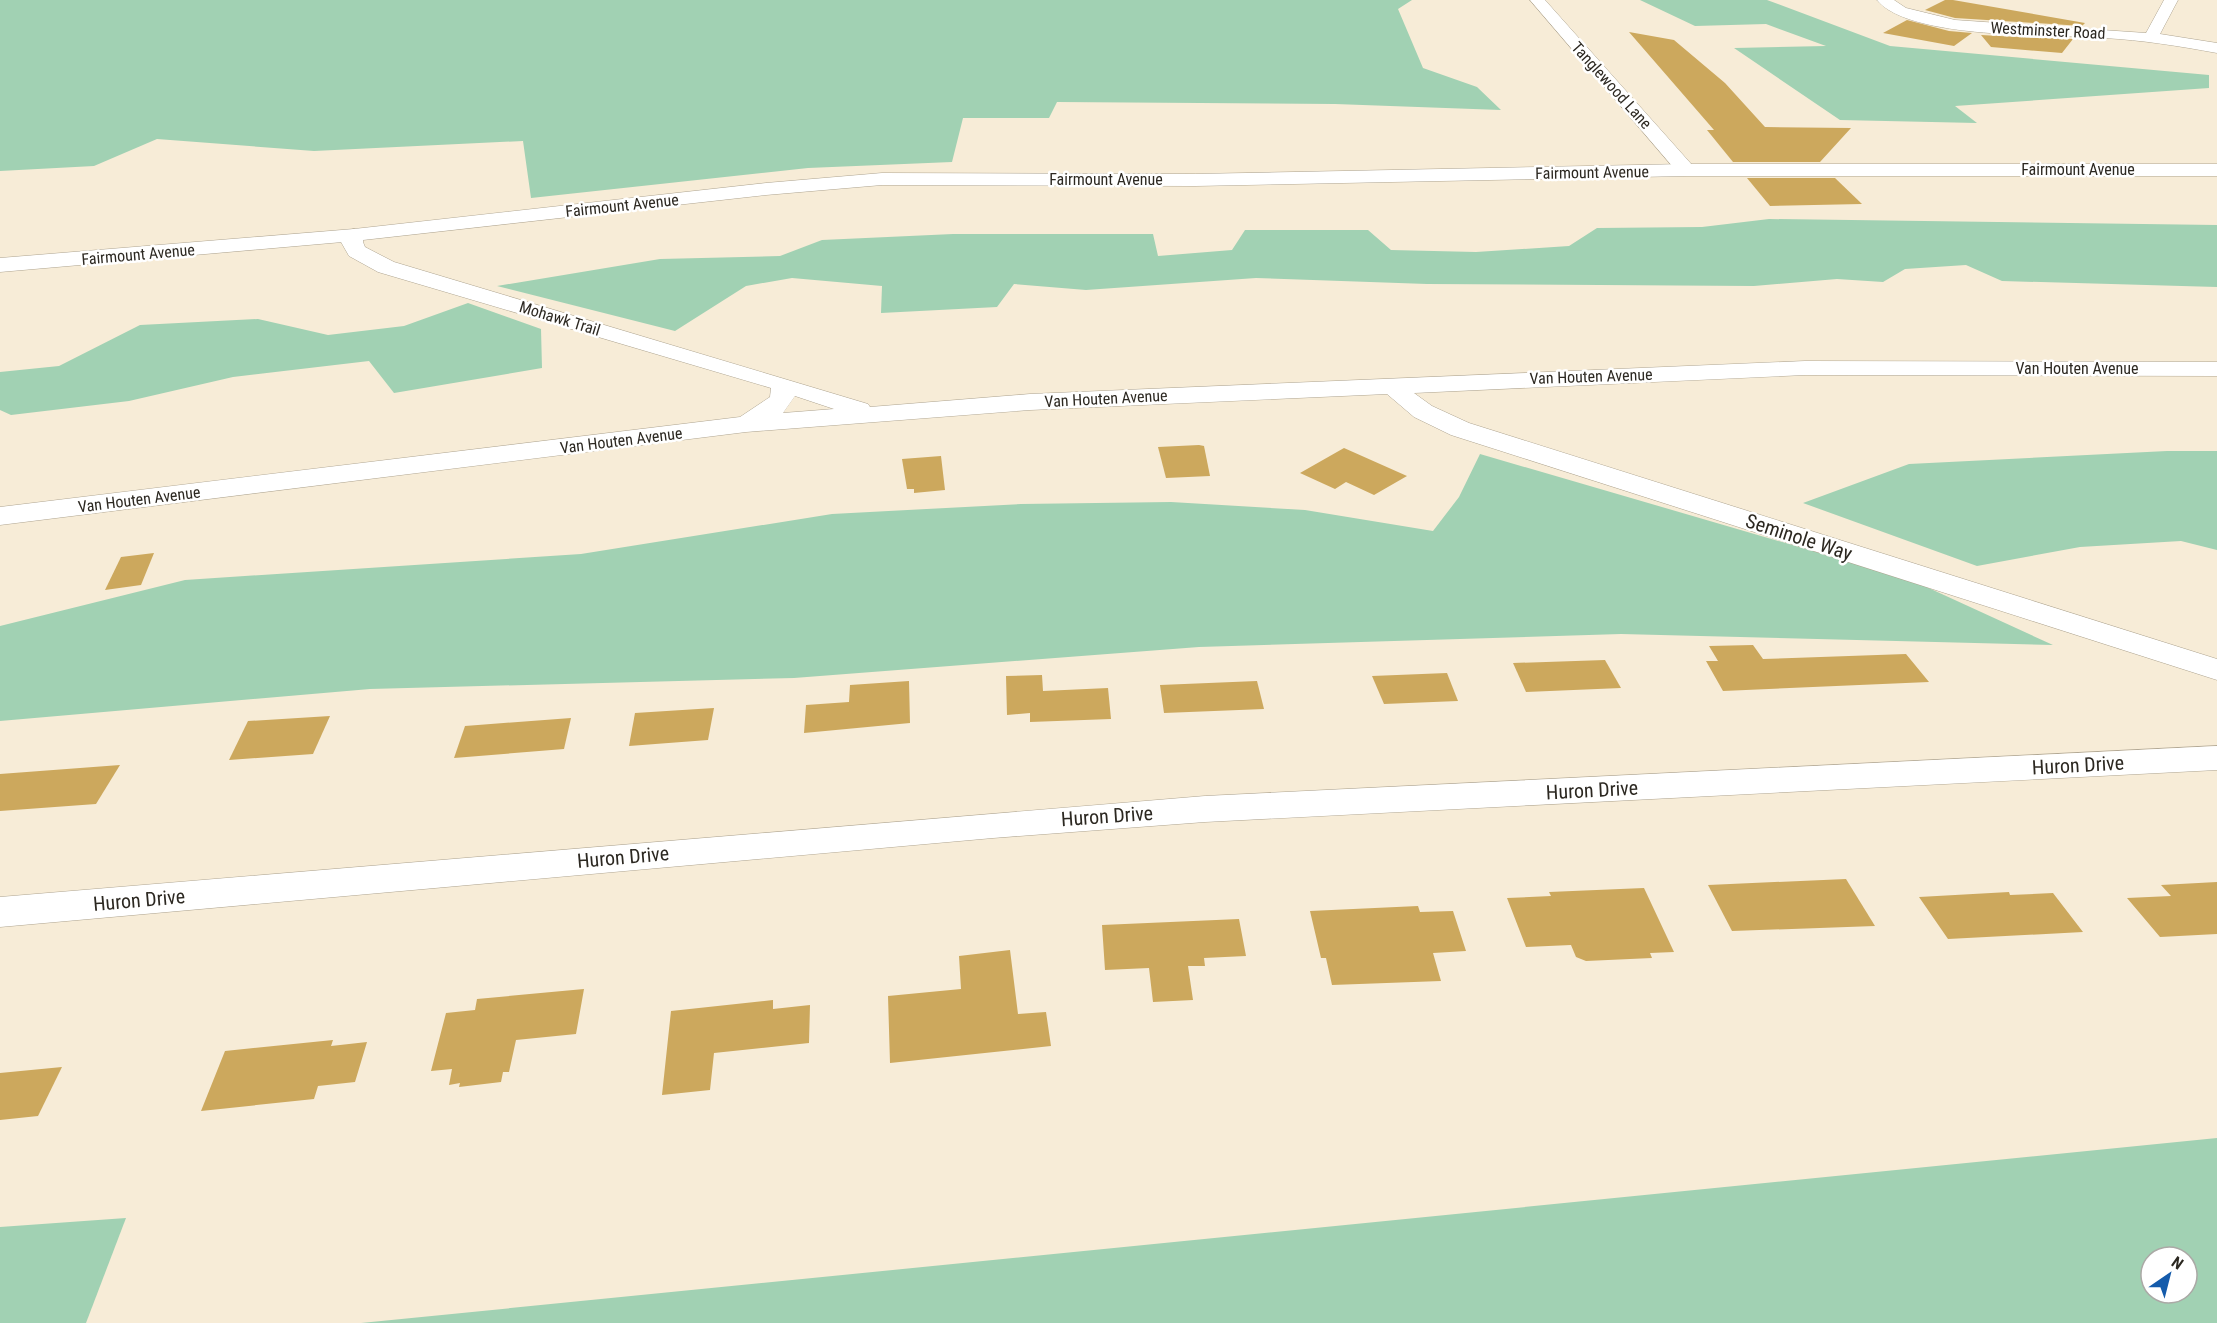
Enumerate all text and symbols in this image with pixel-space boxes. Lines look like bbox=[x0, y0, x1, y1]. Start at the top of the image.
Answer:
street label: Westminster Road bbox=[1990, 18, 2106, 43]
street label: Tanglewood Lane bbox=[1568, 38, 1656, 133]
street label: Fairmount Avenue bbox=[2021, 160, 2135, 179]
street label: Fairmount Avenue bbox=[1535, 162, 1649, 183]
street label: Fairmount Avenue bbox=[1049, 170, 1163, 189]
street label: Fairmount Avenue bbox=[565, 190, 680, 221]
street label: Fairmount Avenue bbox=[81, 240, 195, 269]
street label: Mohawk Trail bbox=[517, 297, 603, 340]
street label: Van Houten Avenue bbox=[2015, 359, 2139, 378]
street label: Van Houten Avenue bbox=[1529, 365, 1653, 388]
street label: Van Houten Avenue bbox=[1044, 386, 1168, 411]
street label: Van Houten Avenue bbox=[559, 424, 683, 457]
street label: Van Houten Avenue bbox=[77, 483, 201, 516]
street label: Seminole Way bbox=[1743, 509, 1855, 565]
street label: Huron Drive bbox=[2031, 751, 2125, 779]
street label: Huron Drive bbox=[1545, 776, 1639, 804]
street label: Huron Drive bbox=[1060, 801, 1154, 831]
street label: Huron Drive bbox=[576, 841, 670, 873]
street label: Huron Drive bbox=[92, 884, 186, 916]
north arrow bbox=[2139, 1245, 2199, 1305]
text: N bbox=[2168, 1253, 2187, 1274]

